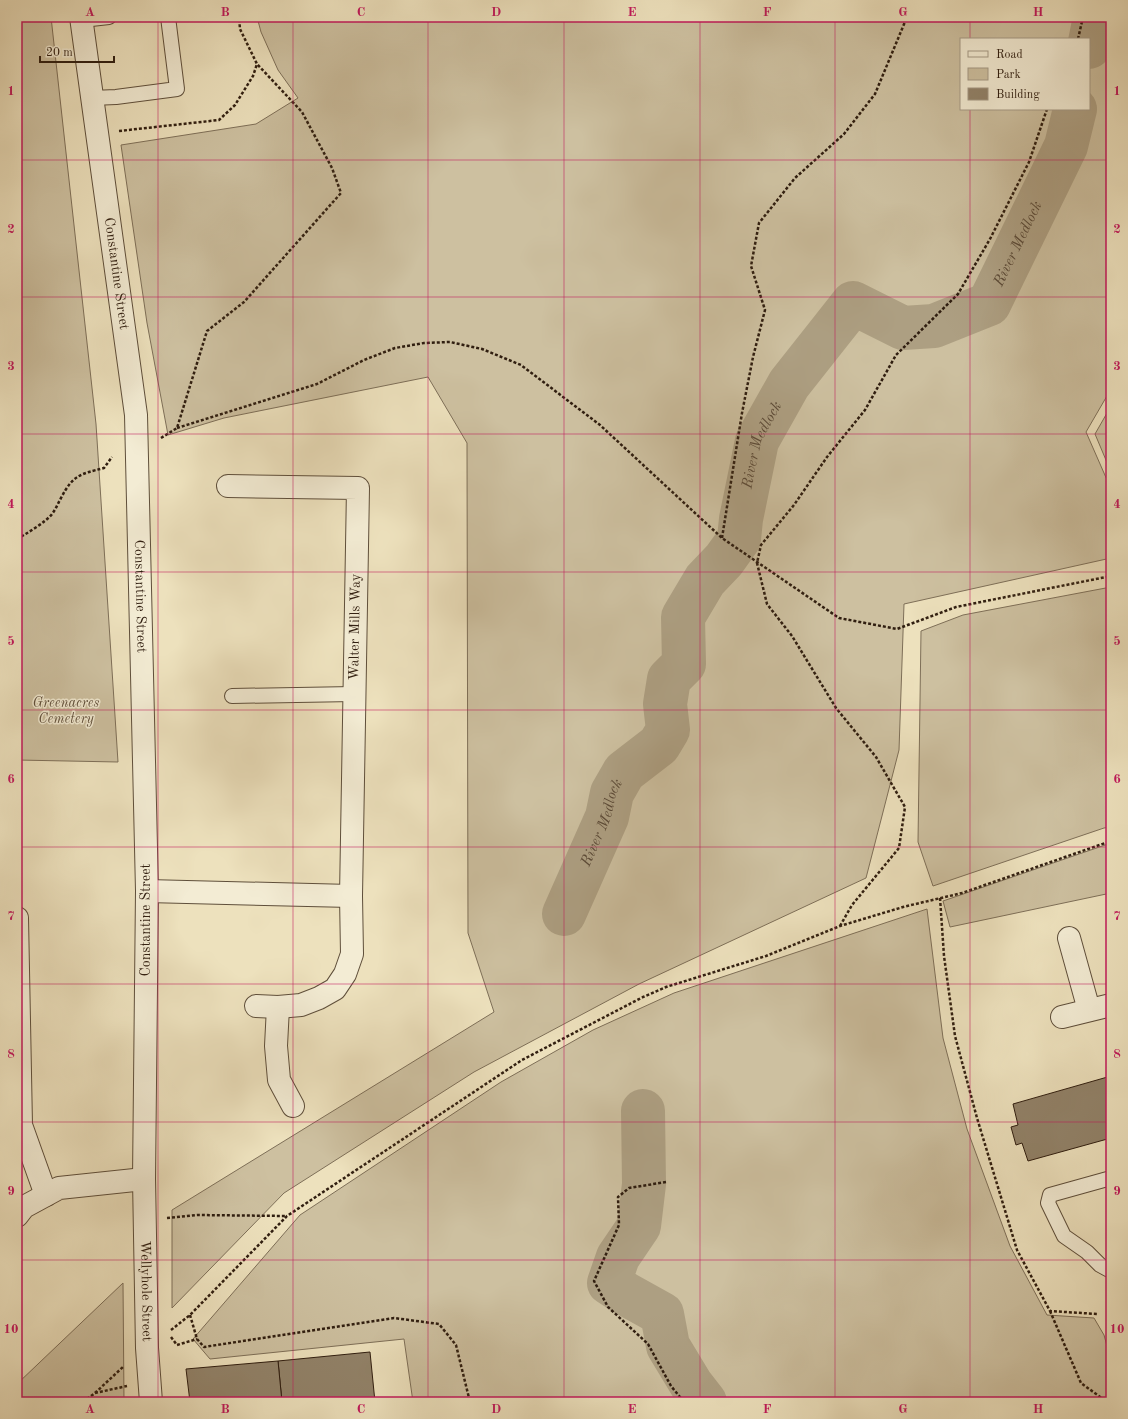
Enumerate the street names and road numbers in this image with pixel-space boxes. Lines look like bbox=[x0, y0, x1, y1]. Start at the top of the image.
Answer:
street label: Constantine Street bbox=[102, 217, 131, 331]
street label: Constantine Street bbox=[132, 539, 148, 653]
street label: Walter Mills Way bbox=[347, 573, 363, 680]
street label: Constantine Street bbox=[139, 863, 153, 977]
street label: Wellyhole Street bbox=[138, 1240, 154, 1342]

